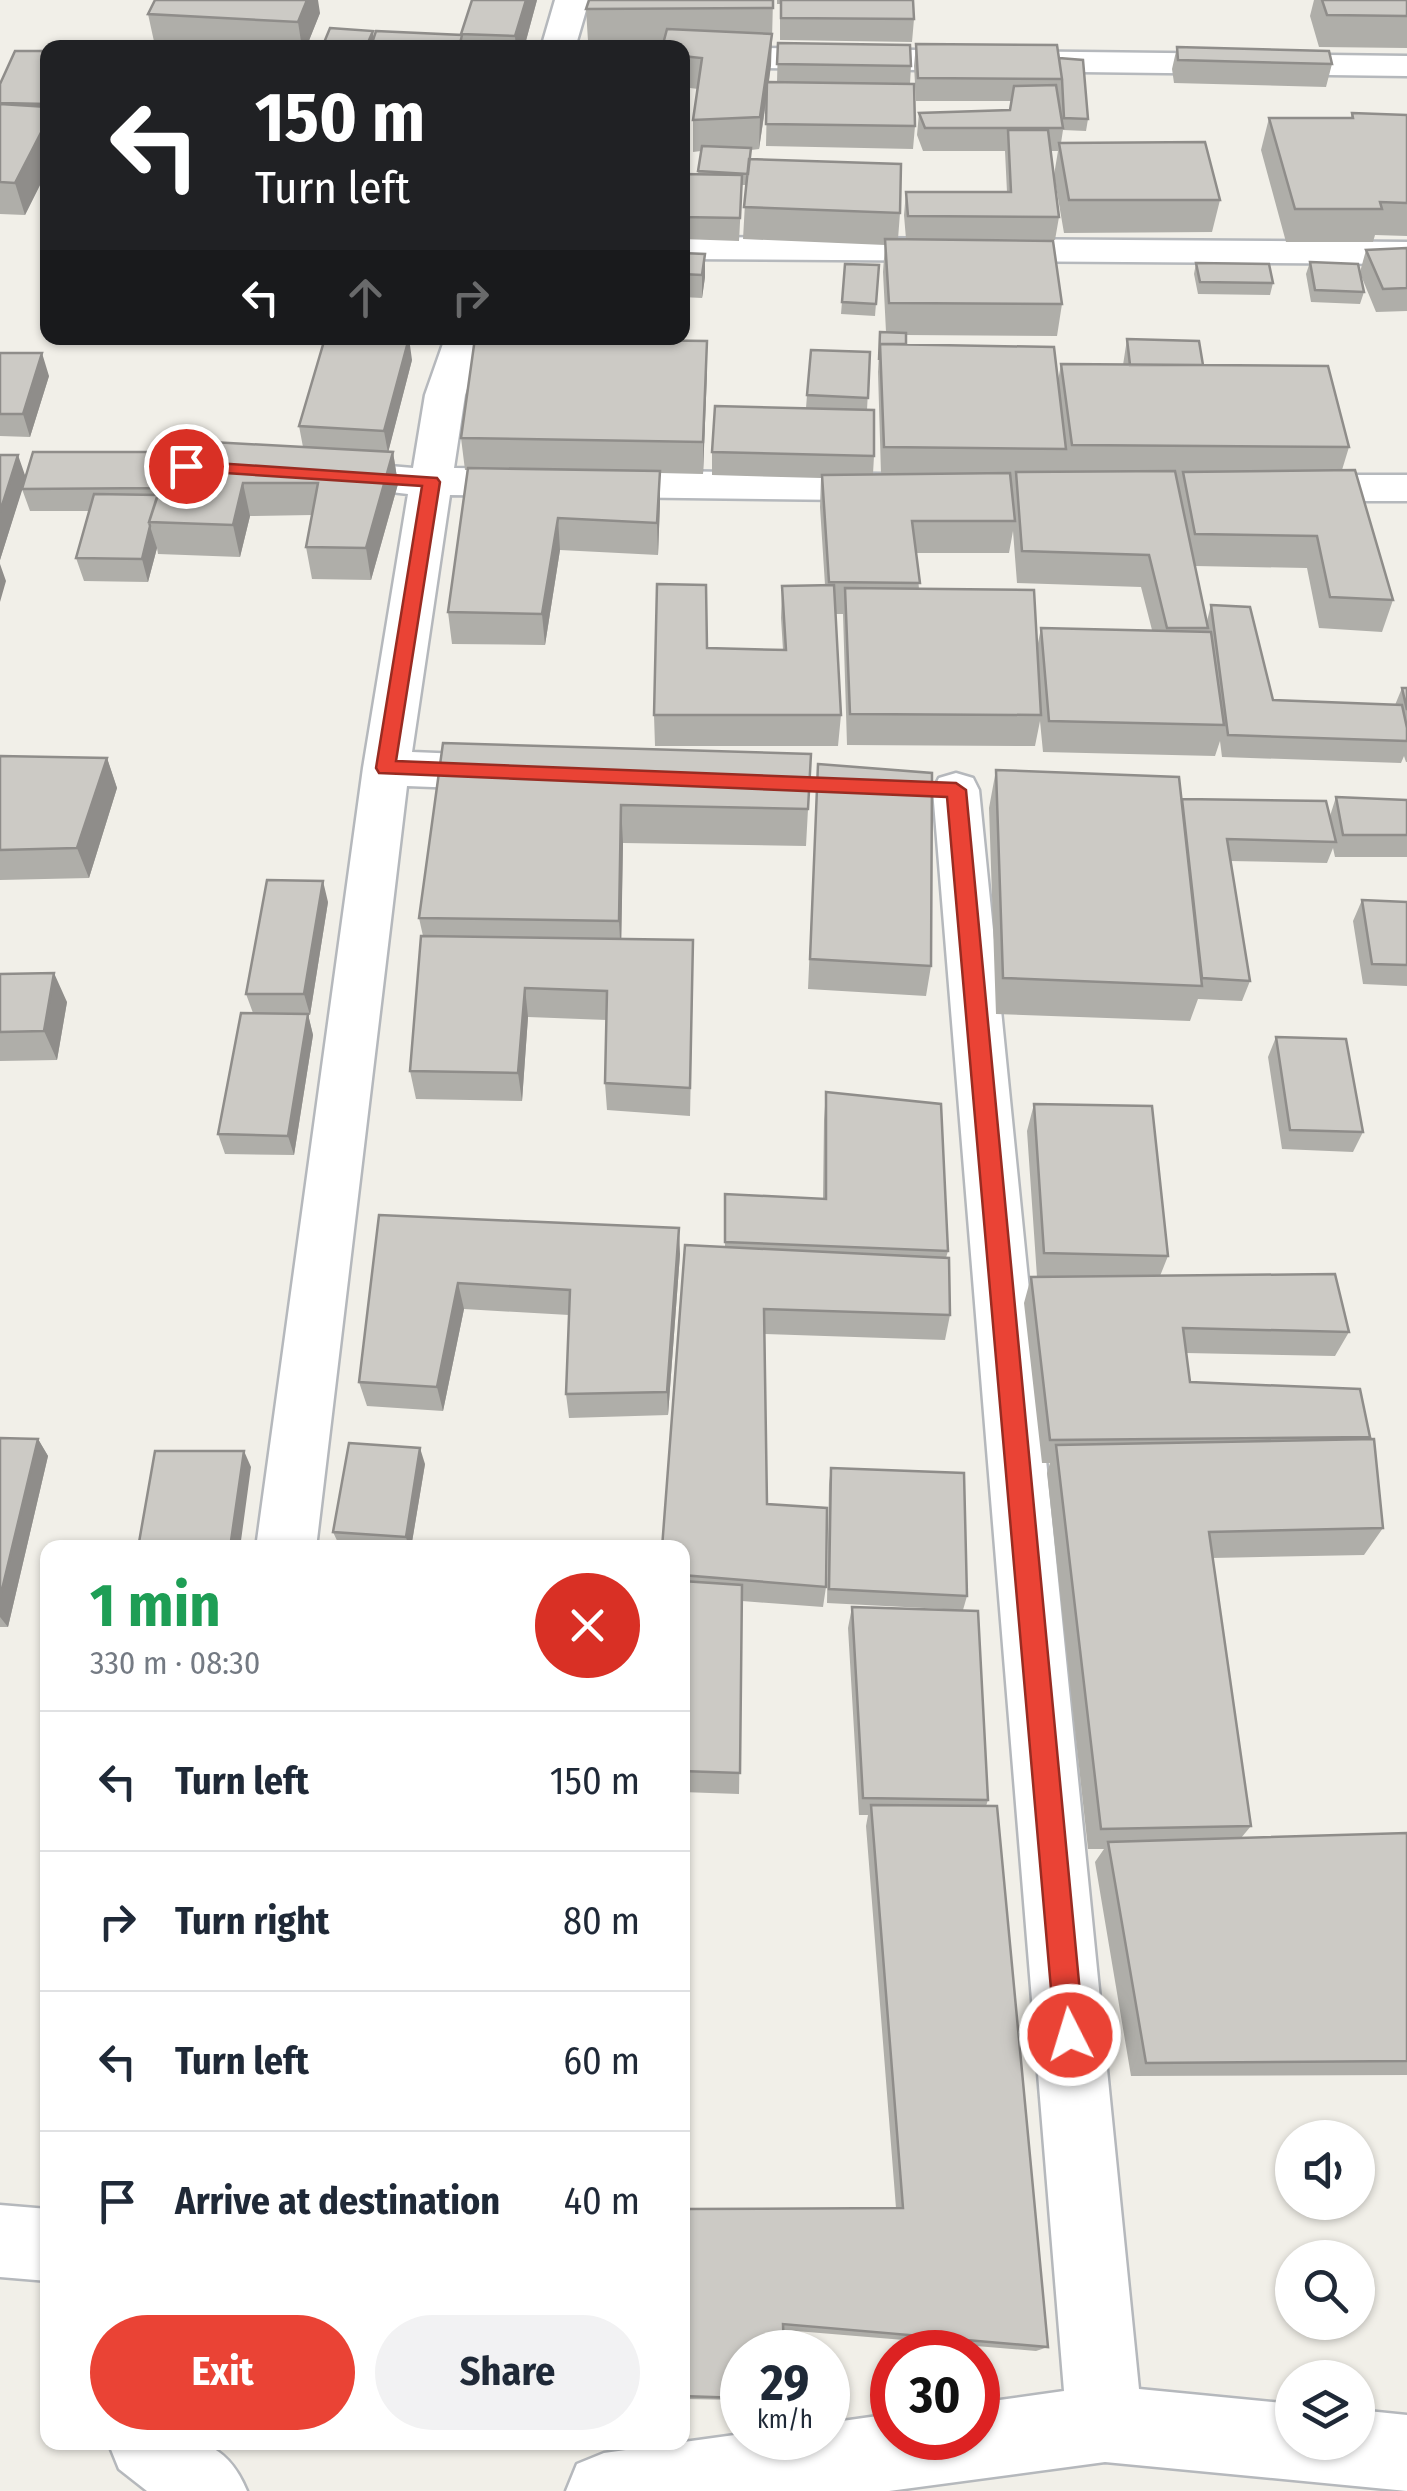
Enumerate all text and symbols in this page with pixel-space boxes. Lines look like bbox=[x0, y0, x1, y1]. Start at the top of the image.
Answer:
text: 150 m bbox=[255, 76, 425, 160]
icon: left bbox=[90, 80, 220, 210]
text: Turn left bbox=[255, 161, 410, 215]
icon: left bbox=[233, 270, 288, 325]
icon: ahead bbox=[338, 270, 393, 325]
icon: right bbox=[443, 270, 498, 325]
pin bbox=[144, 424, 229, 509]
icon: arrive bbox=[159, 439, 214, 494]
text: 1 min bbox=[90, 1570, 221, 1642]
button: close bbox=[535, 1573, 640, 1678]
text: 330 m · 08:30 bbox=[90, 1644, 260, 1682]
icon: left bbox=[90, 1754, 145, 1809]
text: Turn left bbox=[175, 1758, 309, 1804]
text: 150 m bbox=[550, 1758, 640, 1804]
icon: right bbox=[90, 1894, 145, 1949]
text: Turn right bbox=[175, 1898, 329, 1944]
text: 80 m bbox=[563, 1898, 640, 1944]
position arrow bbox=[1018, 1983, 1122, 2087]
icon: left bbox=[90, 2034, 145, 2089]
text: Turn left bbox=[175, 2038, 309, 2084]
text: 60 m bbox=[563, 2038, 640, 2084]
map controls bbox=[1275, 2120, 1375, 2460]
button: sound bbox=[1275, 2120, 1375, 2220]
icon: arrive bbox=[90, 2174, 145, 2229]
text: Arrive at destination bbox=[175, 2178, 500, 2224]
text: 40 m bbox=[564, 2178, 640, 2224]
button: search bbox=[1275, 2240, 1375, 2340]
button: Exit bbox=[90, 2315, 355, 2430]
button: Share bbox=[375, 2315, 640, 2430]
speed limit sign: 30 bbox=[870, 2330, 1000, 2460]
text: 29 bbox=[761, 2353, 809, 2413]
button: layers bbox=[1275, 2360, 1375, 2460]
text: km/h bbox=[757, 2405, 813, 2435]

